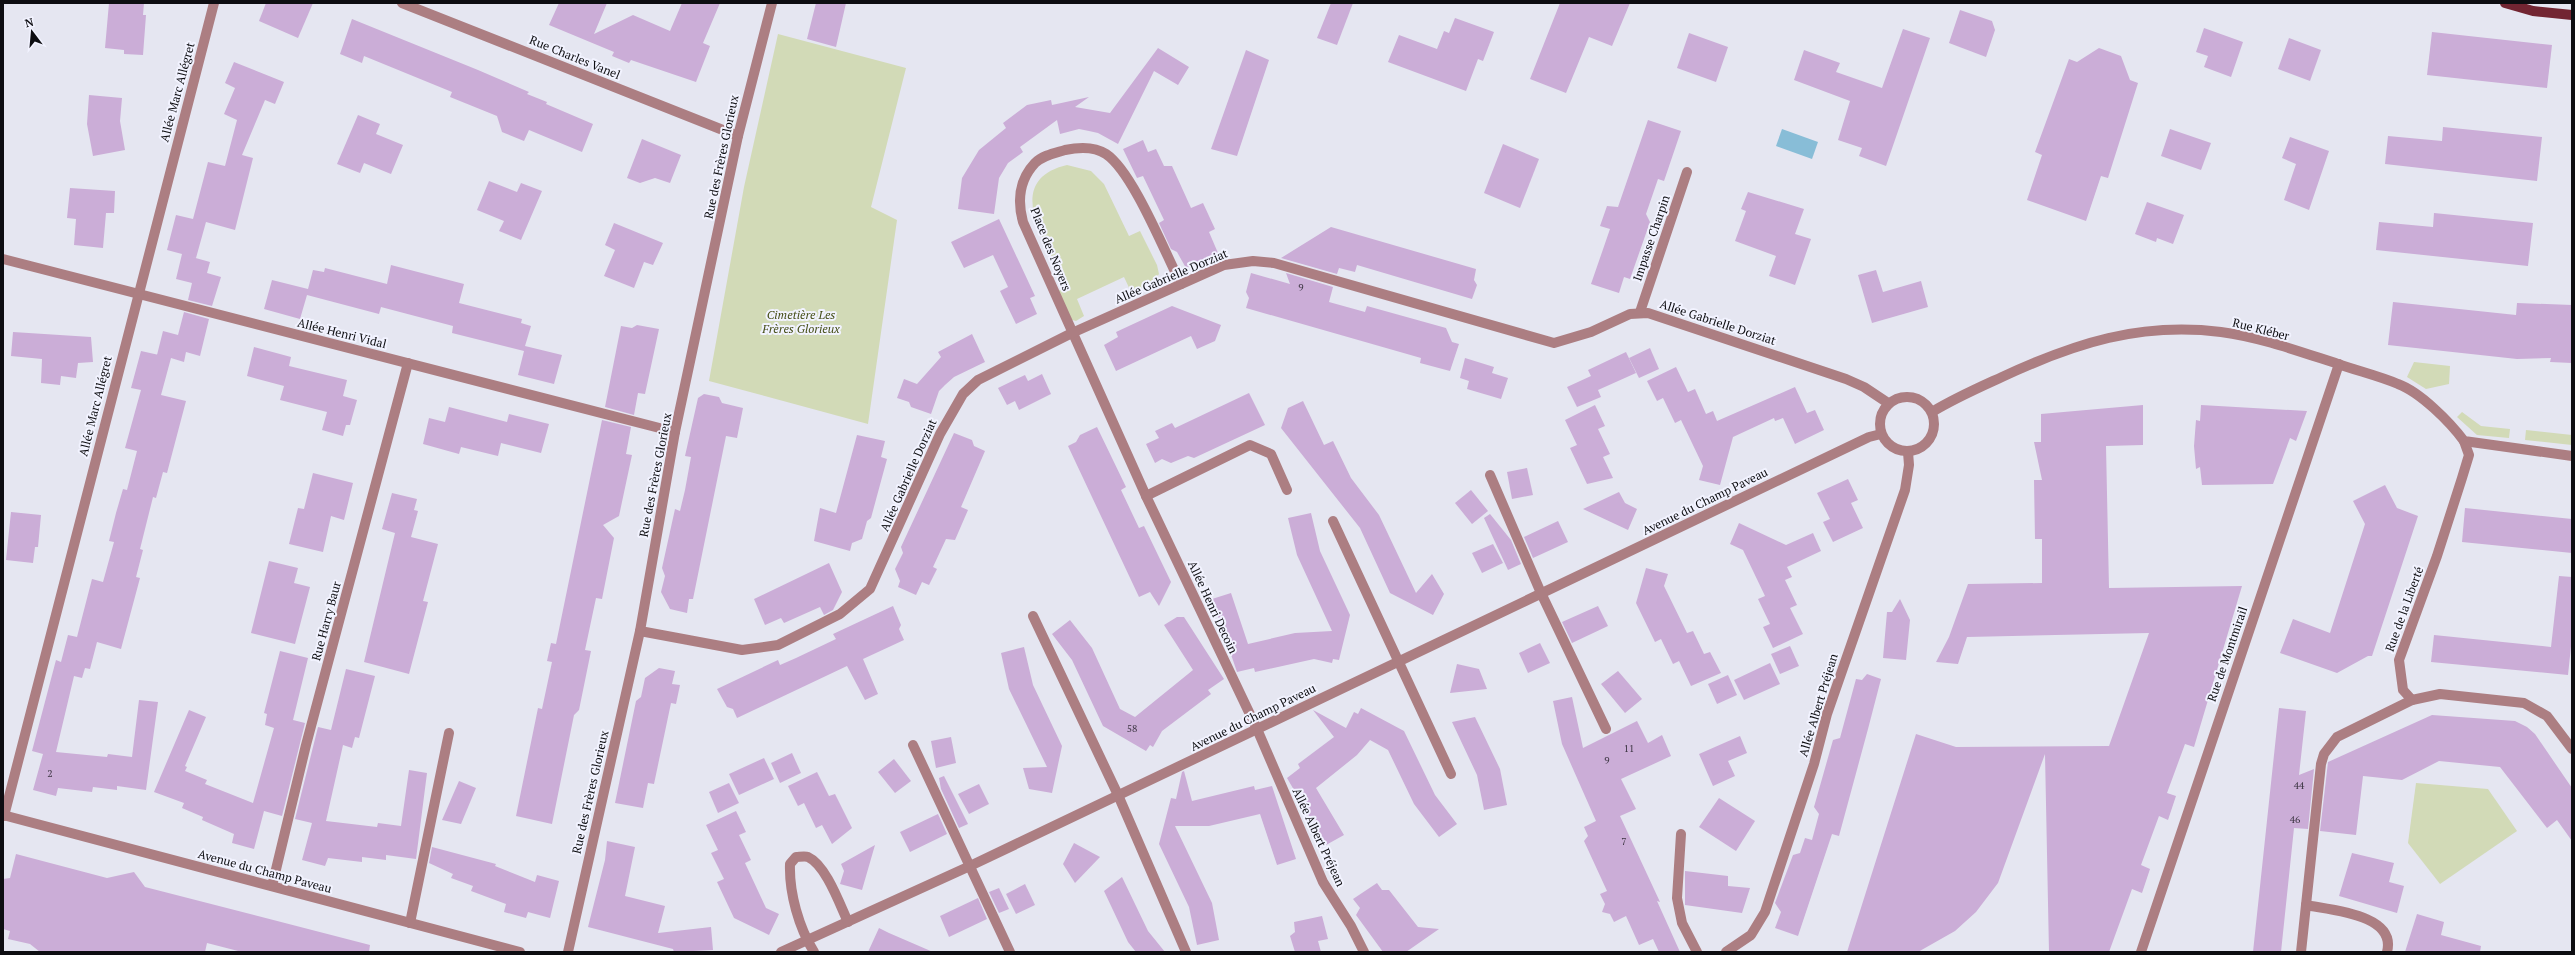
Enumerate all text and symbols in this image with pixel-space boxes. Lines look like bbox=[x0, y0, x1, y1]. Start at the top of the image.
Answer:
north arrow bbox=[12, 12, 52, 52]
text: N bbox=[23, 14, 36, 30]
street label: Rue Charles Vanel bbox=[527, 32, 623, 82]
street label: Allée Marc Allégret bbox=[156, 40, 198, 144]
street label: Rue des Frères Glorieux bbox=[701, 93, 742, 220]
street label: Impasse Charpin bbox=[1629, 193, 1673, 283]
street label: Place des Noyers bbox=[1027, 205, 1075, 293]
street label: Allée Gabrielle Dorziat bbox=[1112, 245, 1230, 307]
house number: 9 bbox=[1298, 281, 1304, 294]
street label: Allée Gabrielle Dorziat bbox=[1658, 296, 1779, 348]
park label: Cimetière Les Frères Glorieux bbox=[761, 307, 840, 336]
street label: Allée Henri Vidal bbox=[296, 315, 388, 351]
street label: Rue Kléber bbox=[2231, 315, 2291, 343]
street label: Allée Marc Allégret bbox=[75, 354, 115, 458]
street label: Rue des Frères Glorieux bbox=[636, 411, 675, 538]
street label: Allée Gabrielle Dorziat bbox=[876, 416, 940, 534]
street label: Avenue du Champ Paveau bbox=[1640, 464, 1770, 538]
street label: Allée Henri Decoin bbox=[1185, 558, 1241, 656]
street label: Rue de la Liberté bbox=[2382, 564, 2426, 654]
street label: Rue Harry Baur bbox=[308, 579, 344, 662]
street label: Rue de Montmirail bbox=[2204, 604, 2250, 704]
street label: Allée Albert Préjean bbox=[1795, 652, 1841, 758]
street label: Avenue du Champ Paveau bbox=[1188, 680, 1318, 754]
house number: 58 bbox=[1127, 722, 1137, 735]
street label: Rue des Frères Glorieux bbox=[569, 728, 612, 855]
house number: 11 bbox=[1624, 742, 1634, 755]
house number: 9 bbox=[1604, 754, 1610, 767]
house number: 2 bbox=[47, 767, 53, 780]
house number: 44 bbox=[2294, 779, 2305, 792]
street label: Allée Albert Préjean bbox=[1290, 785, 1348, 889]
house number: 46 bbox=[2290, 813, 2301, 826]
house number: 7 bbox=[1621, 835, 1627, 848]
street label: Avenue du Champ Paveau bbox=[197, 846, 334, 896]

